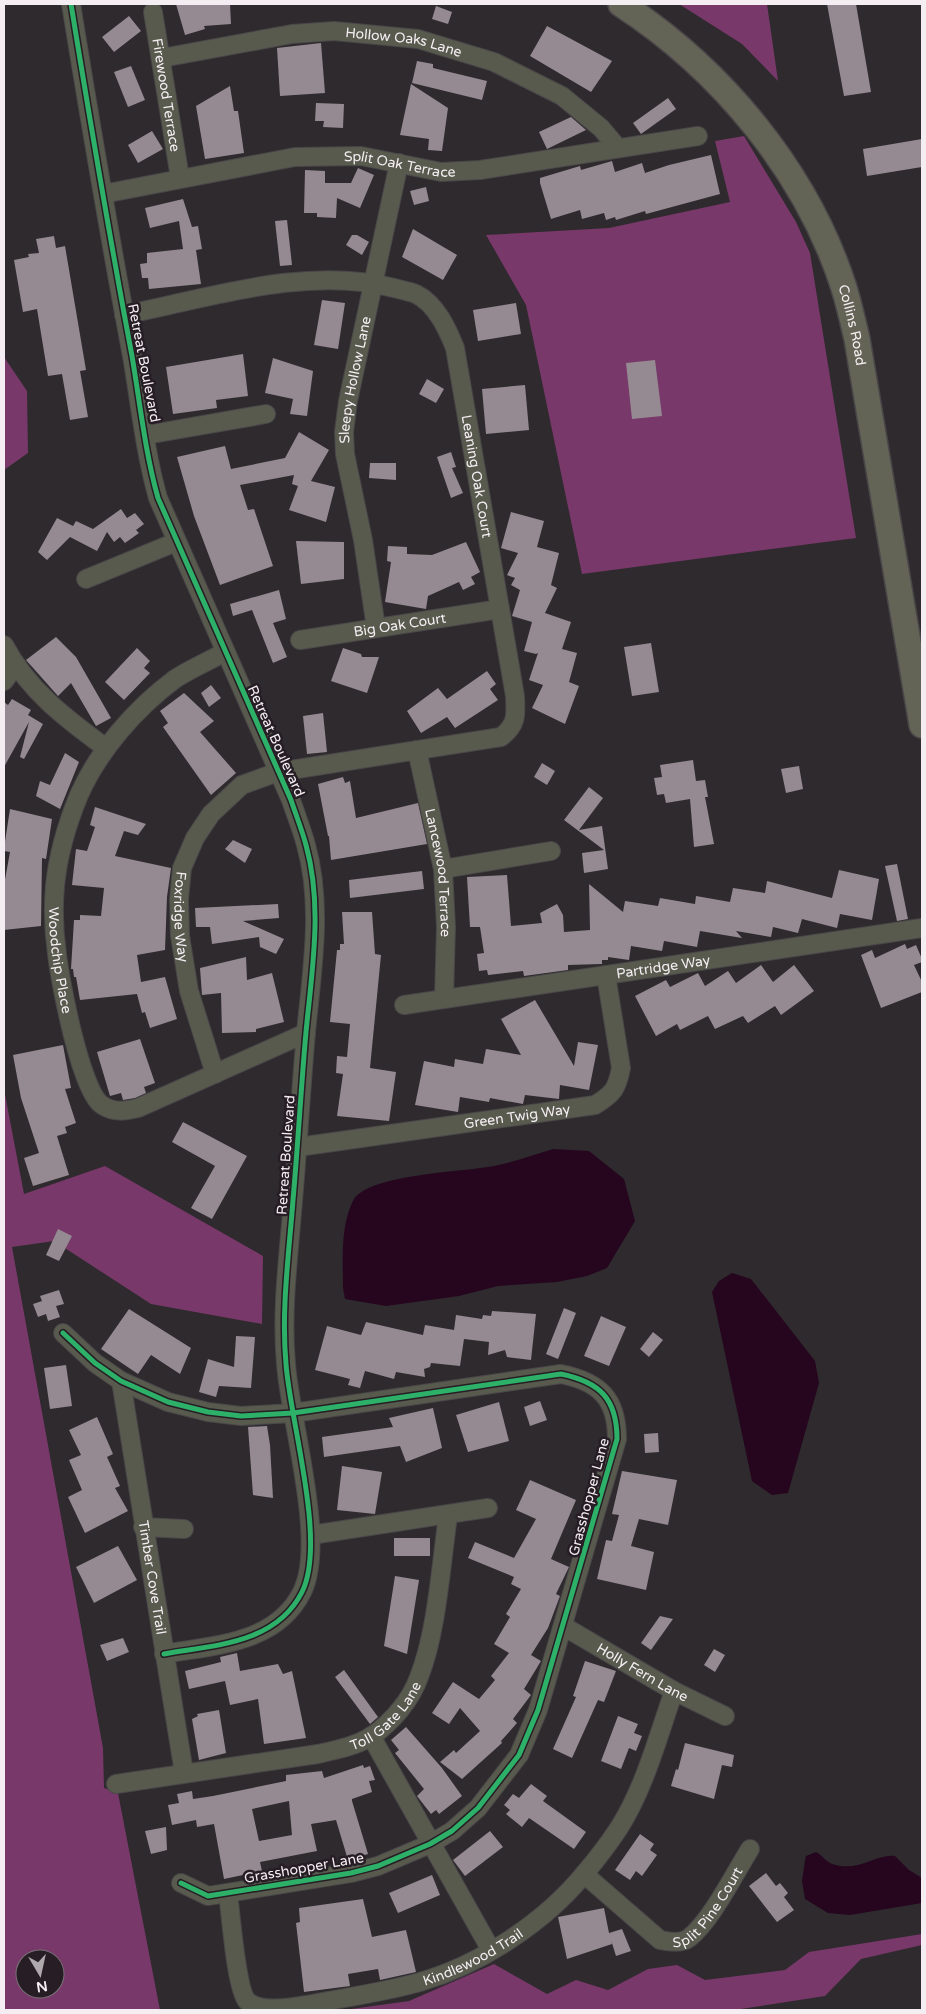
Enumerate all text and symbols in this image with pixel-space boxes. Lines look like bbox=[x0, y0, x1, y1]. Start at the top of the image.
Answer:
street label: Hollow Oaks Lane bbox=[345, 24, 464, 60]
street label: Firewood Terrace bbox=[149, 37, 184, 153]
street label: Split Oak Terrace bbox=[344, 147, 456, 181]
street label: Collins Road bbox=[835, 282, 870, 367]
street label: Retreat Boulevard bbox=[124, 302, 164, 424]
street label: Sleepy Hollow Lane bbox=[335, 315, 374, 444]
street label: Leaning Oak Court bbox=[458, 413, 496, 540]
street label: Big Oak Court bbox=[352, 609, 448, 640]
street label: Retreat Boulevard bbox=[244, 683, 308, 799]
street label: Lancewood Terrace bbox=[422, 807, 455, 937]
street label: Foxridge Way bbox=[170, 871, 193, 964]
street label: Woodchip Place bbox=[45, 907, 76, 1015]
street label: Partridge Way bbox=[615, 951, 712, 982]
street label: Retreat Boulevard bbox=[273, 1094, 299, 1216]
street label: Green Twig Way bbox=[462, 1100, 572, 1132]
street label: Grasshopper Lane bbox=[565, 1436, 613, 1558]
street label: Timber Cove Trail bbox=[135, 1519, 170, 1636]
street label: Holly Fern Lane bbox=[594, 1639, 691, 1705]
street label: Toll Gate Lane bbox=[348, 1679, 425, 1754]
street label: Grasshopper Lane bbox=[243, 1849, 365, 1887]
street label: Split Pine Court bbox=[672, 1863, 746, 1951]
street label: Kindlewood Trail bbox=[421, 1925, 526, 1989]
north arrow bbox=[15, 1949, 65, 1999]
text: N bbox=[35, 1977, 49, 1996]

